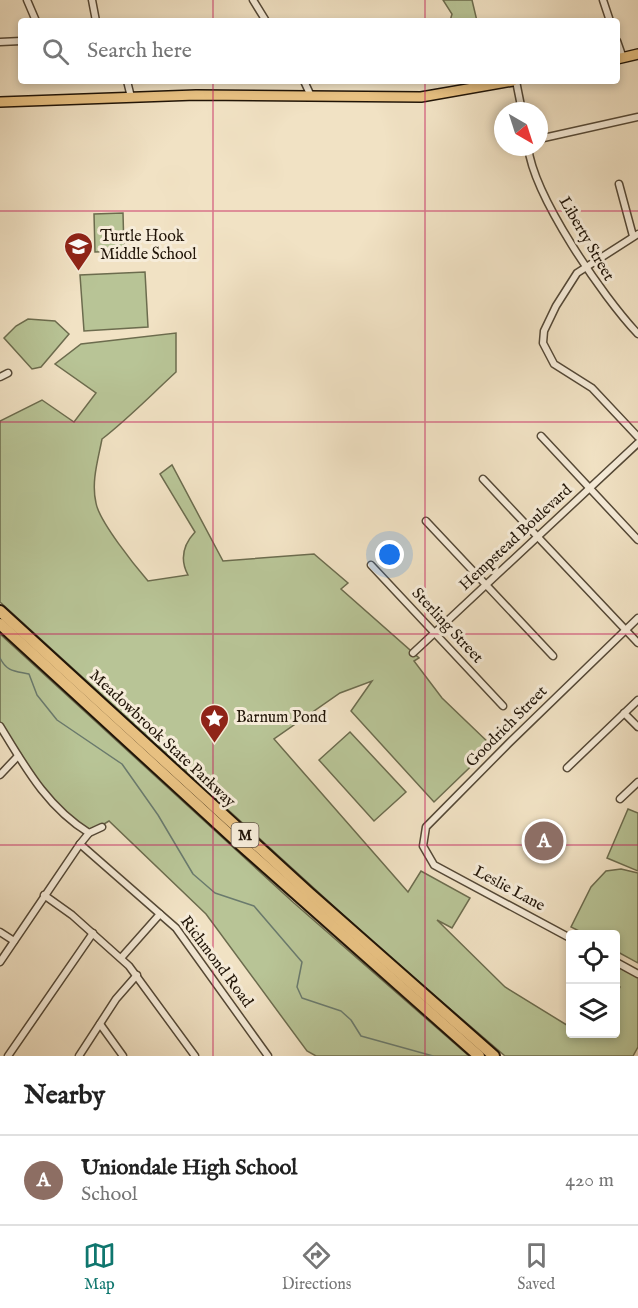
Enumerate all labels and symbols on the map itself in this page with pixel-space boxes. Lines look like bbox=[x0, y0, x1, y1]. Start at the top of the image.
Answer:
north arrow bbox=[494, 102, 548, 156]
street label: Liberty Street bbox=[554, 193, 618, 285]
place label: Turtle Hook Middle School bbox=[100, 227, 197, 265]
school or university icon: Turtle Hook Middle School bbox=[63, 230, 95, 272]
street label: Hempstead Boulevard bbox=[456, 480, 577, 595]
your location bbox=[375, 540, 404, 569]
street label: Sterling Street bbox=[407, 584, 487, 668]
street label: Meadowbrook State Parkway bbox=[85, 666, 239, 812]
street label: Goodrich Street bbox=[462, 682, 552, 772]
place icon: Barnum Pond bbox=[199, 702, 231, 744]
place label: Barnum Pond bbox=[236, 708, 327, 728]
pin: A bbox=[524, 818, 564, 864]
road number: M bbox=[232, 823, 258, 847]
street label: Leslie Lane bbox=[470, 862, 548, 916]
street label: Richmond Road bbox=[175, 912, 257, 1012]

